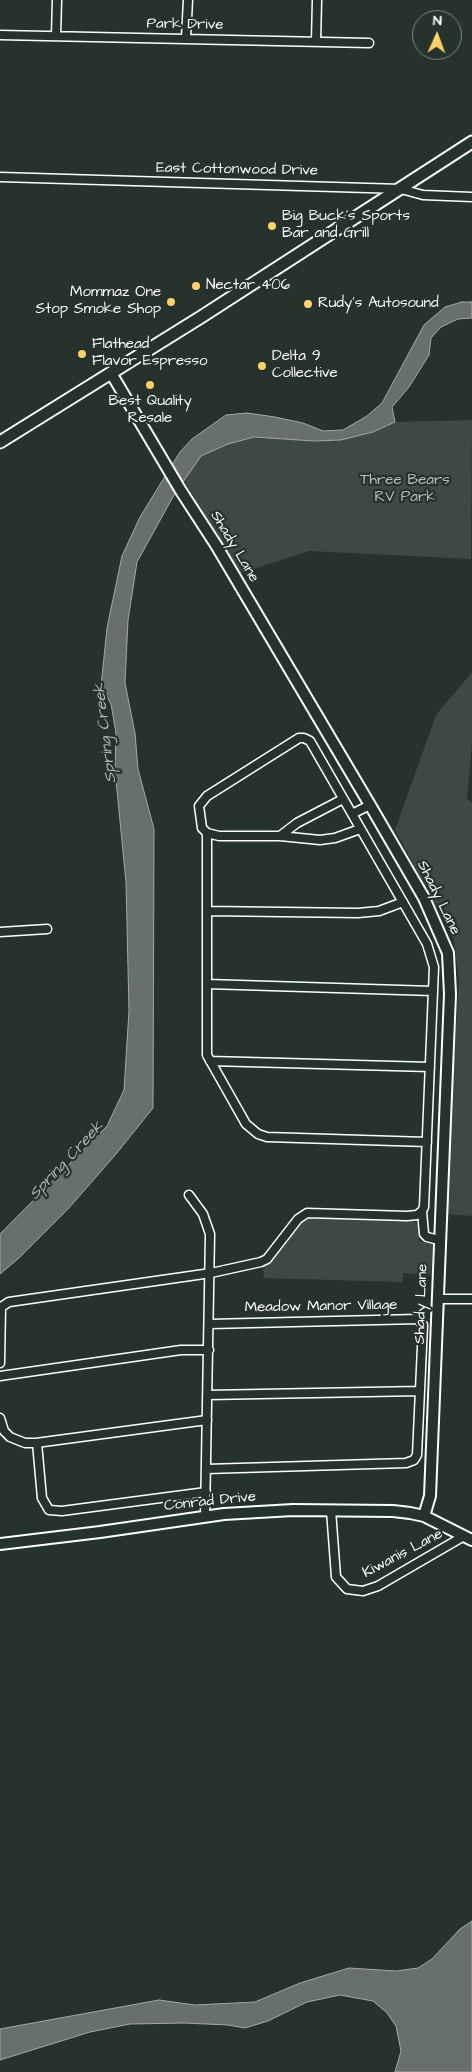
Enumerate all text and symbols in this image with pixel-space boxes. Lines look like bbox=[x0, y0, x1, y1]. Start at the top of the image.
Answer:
north arrow bbox=[412, 10, 462, 60]
text: N bbox=[433, 11, 442, 31]
street label: Park Drive bbox=[146, 15, 224, 35]
street label: East Cottonwood Drive bbox=[156, 160, 318, 180]
place label: Big Buck's Sports Bar and Grill bbox=[282, 208, 410, 243]
marker: Big Buck's Sports Bar and Grill bbox=[266, 220, 278, 232]
place label: Nectar 406 bbox=[206, 277, 290, 295]
marker: Nectar 406 bbox=[190, 280, 202, 292]
place label: Mommaz One Stop Smoke Shop bbox=[36, 284, 161, 319]
place label: Rudy's Autosound bbox=[318, 295, 439, 313]
marker: Mommaz One Stop Smoke Shop bbox=[165, 296, 177, 308]
marker: Rudy's Autosound bbox=[302, 298, 314, 310]
place label: Flathead Flavor Espresso bbox=[92, 336, 208, 371]
marker: Flathead Flavor Espresso bbox=[76, 348, 88, 360]
place label: Delta 9 Collective bbox=[272, 348, 338, 383]
marker: Delta 9 Collective bbox=[256, 360, 268, 372]
marker: Best Quality Resale bbox=[144, 379, 156, 391]
place label: Best Quality Resale bbox=[108, 393, 192, 428]
park label: Three Bears RV Park bbox=[360, 472, 450, 507]
street label: Shady Lane bbox=[206, 508, 262, 586]
water label: Spring Creek bbox=[90, 682, 122, 784]
street label: Shady Lane bbox=[412, 858, 464, 938]
water label: Spring Creek bbox=[26, 1118, 108, 1204]
street label: Shady Lane bbox=[412, 1264, 432, 1344]
street label: Meadow Manor Village bbox=[245, 1297, 397, 1317]
street label: Conrad Drive bbox=[163, 1488, 257, 1516]
street label: Kiwanis Lane bbox=[360, 1525, 446, 1583]

